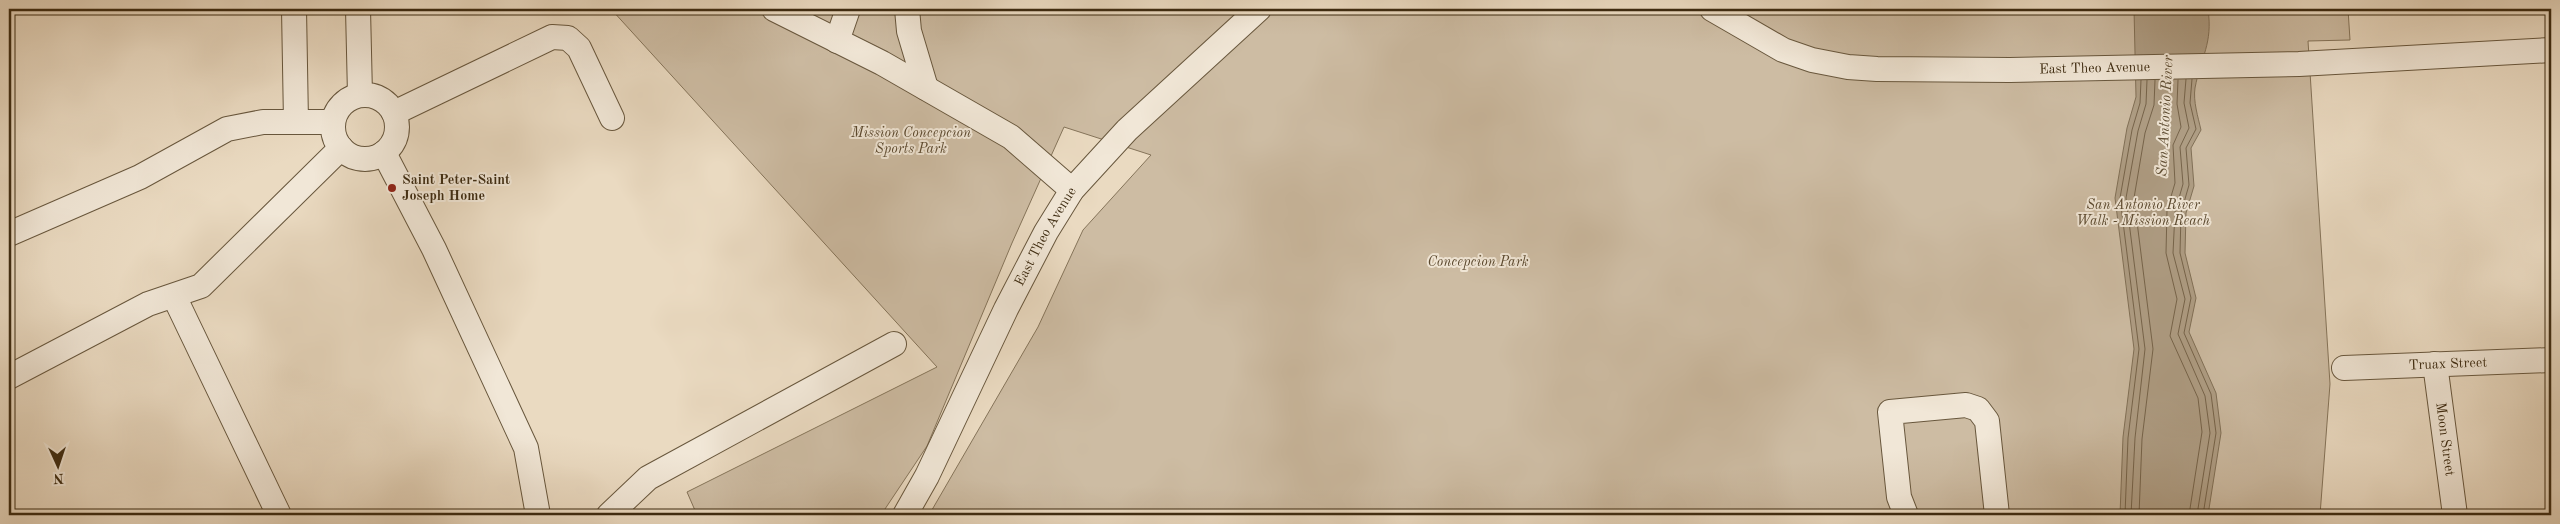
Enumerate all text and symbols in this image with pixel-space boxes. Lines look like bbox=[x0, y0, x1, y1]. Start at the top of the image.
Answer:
water label: San Antonio River bbox=[2155, 54, 2177, 177]
street label: East Theo Avenue bbox=[2039, 60, 2150, 76]
park label: Mission Concepcion Sports Park bbox=[850, 126, 971, 157]
place label: Saint Peter-Saint Joseph Home bbox=[402, 173, 510, 203]
marker: Saint Peter-Saint Joseph Home bbox=[386, 182, 398, 194]
street label: East Theo Avenue bbox=[1012, 185, 1079, 288]
park label: San Antonio River Walk - Mission Reach bbox=[2076, 198, 2210, 228]
park label: Concepcion Park bbox=[1427, 255, 1529, 270]
street label: Truax Street bbox=[2408, 355, 2488, 372]
street label: Moon Street bbox=[2433, 402, 2457, 477]
north arrow bbox=[32, 442, 82, 492]
text: N bbox=[53, 471, 64, 485]

